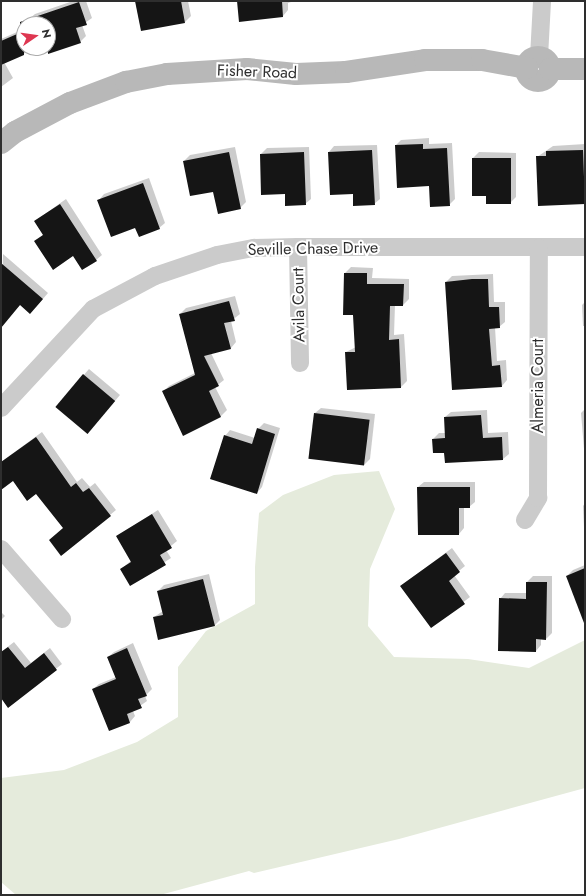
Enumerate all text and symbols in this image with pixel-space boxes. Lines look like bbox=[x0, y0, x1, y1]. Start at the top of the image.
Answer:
north arrow bbox=[16, 16, 56, 56]
text: N bbox=[38, 27, 55, 40]
street label: Fisher Road bbox=[217, 61, 297, 83]
street label: Seville Chase Drive bbox=[248, 238, 378, 260]
street label: Avila Court bbox=[289, 268, 309, 342]
street label: Almeria Court bbox=[528, 339, 548, 433]

